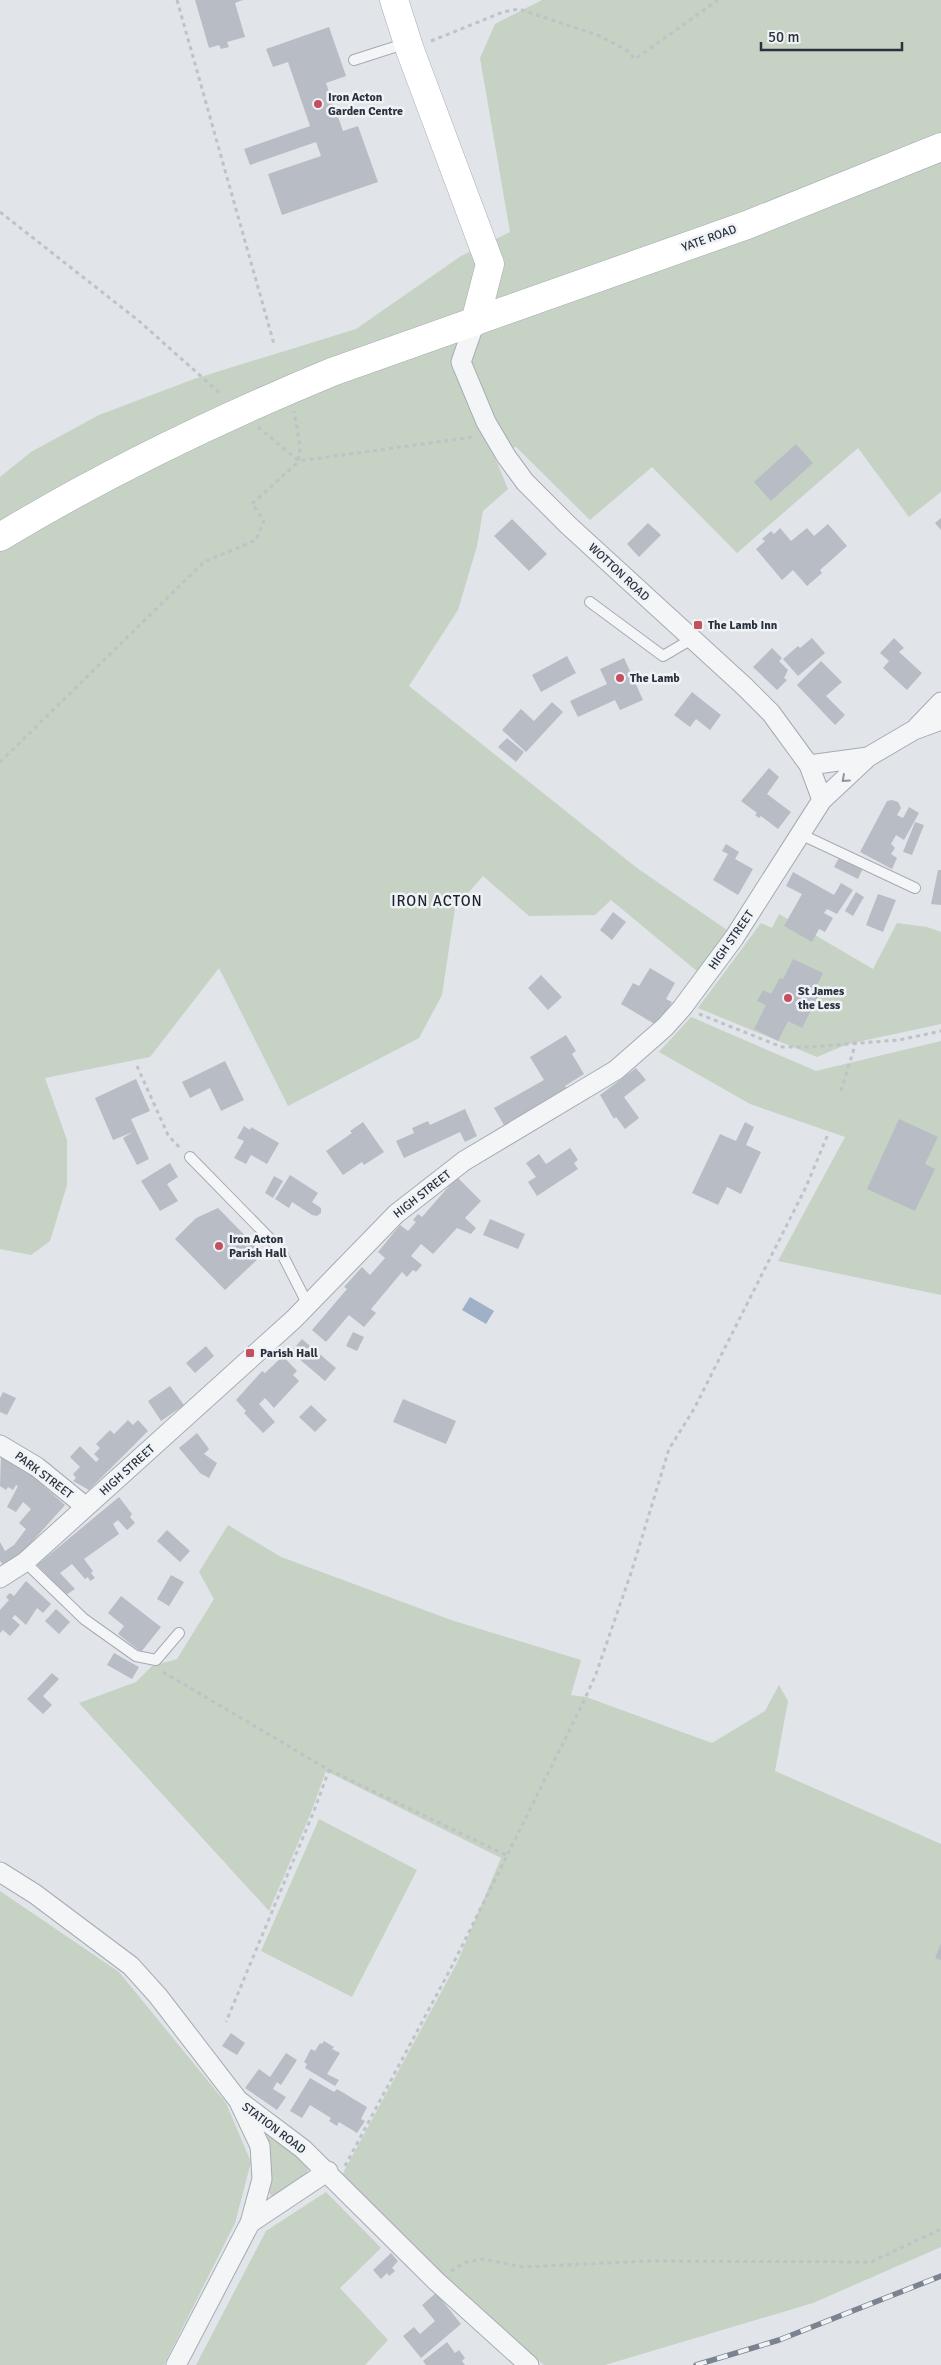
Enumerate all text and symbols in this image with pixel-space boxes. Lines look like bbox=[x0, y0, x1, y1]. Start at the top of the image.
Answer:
scale bar bbox=[761, 20, 902, 52]
text: 50 m bbox=[768, 28, 799, 46]
place label: Iron Acton Garden Centre bbox=[328, 90, 403, 119]
marker: Iron Acton Garden Centre bbox=[312, 98, 324, 110]
street label: YATE ROAD bbox=[680, 222, 739, 255]
street label: WOTTON ROAD bbox=[585, 540, 652, 605]
place label: The Lamb Inn bbox=[708, 618, 778, 633]
marker: The Lamb Inn bbox=[692, 619, 704, 631]
place label: The Lamb bbox=[630, 671, 680, 686]
marker: The Lamb bbox=[614, 672, 626, 684]
one-way arrow bbox=[842, 773, 851, 782]
district label: IRON ACTON bbox=[391, 892, 483, 910]
street label: HIGH STREET bbox=[705, 908, 757, 973]
place label: St James the Less bbox=[797, 984, 845, 1013]
marker: St James the Less bbox=[782, 992, 794, 1004]
street label: HIGH STREET bbox=[390, 1167, 454, 1222]
place label: Iron Acton Parish Hall bbox=[229, 1232, 287, 1261]
marker: Iron Acton Parish Hall bbox=[213, 1240, 225, 1252]
place label: Parish Hall bbox=[260, 1346, 318, 1361]
marker: Parish Hall bbox=[244, 1347, 256, 1359]
street label: HIGH STREET bbox=[97, 1442, 158, 1499]
street label: PARK STREET bbox=[11, 1449, 76, 1502]
street label: STATION ROAD bbox=[239, 2100, 309, 2157]

